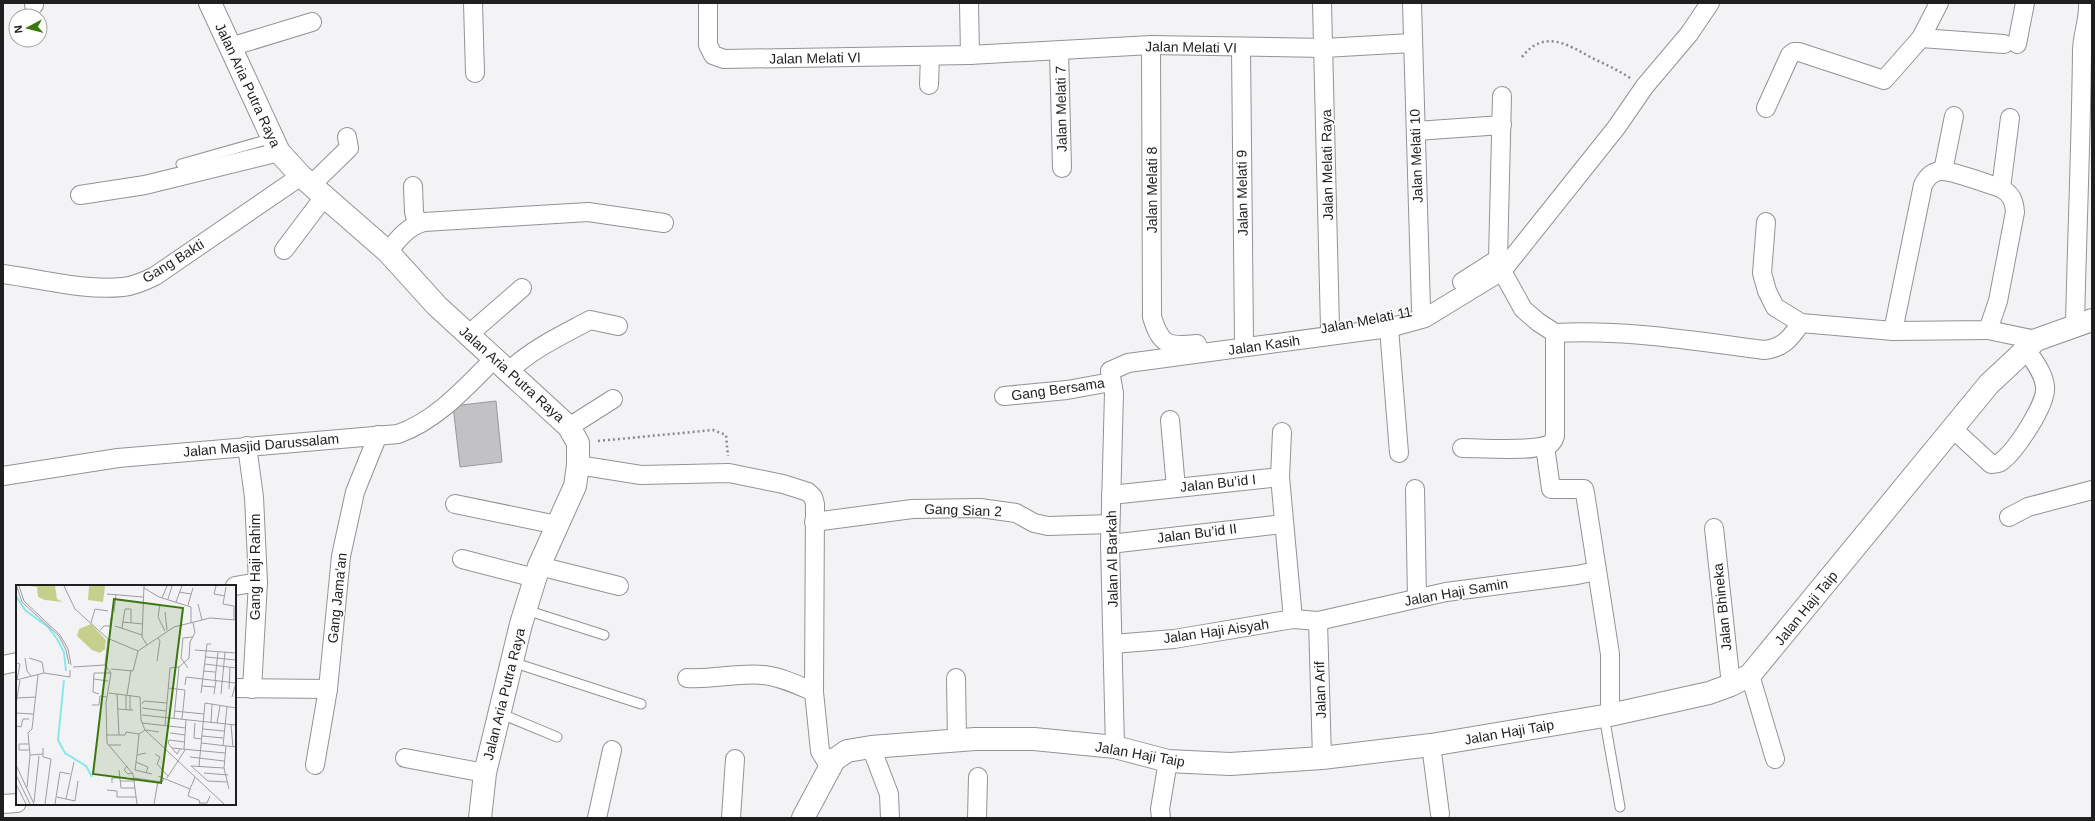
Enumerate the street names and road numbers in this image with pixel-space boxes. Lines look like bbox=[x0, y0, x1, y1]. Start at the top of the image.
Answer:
street label: Jalan Aria Putra Raya bbox=[212, 20, 284, 150]
street label: Jalan Melati VI bbox=[1145, 38, 1237, 56]
street label: Jalan Melati VI bbox=[769, 49, 861, 67]
street label: Jalan Melati 7 bbox=[1052, 65, 1070, 152]
street label: Jalan Melati 10 bbox=[1406, 108, 1426, 203]
street label: Jalan Melati Raya bbox=[1318, 109, 1336, 221]
street label: Jalan Melati 8 bbox=[1144, 147, 1160, 233]
street label: Jalan Melati 9 bbox=[1233, 149, 1251, 236]
street label: Gang Bakti bbox=[139, 236, 207, 286]
street label: Jalan Melati 11 bbox=[1319, 303, 1413, 337]
street label: Jalan Aria Putra Raya bbox=[456, 323, 568, 425]
street label: Jalan Kasih bbox=[1227, 332, 1301, 358]
street label: Gang Bersama bbox=[1010, 374, 1106, 403]
street label: Jalan Masjid Darussalam bbox=[182, 430, 340, 460]
street label: Jalan Bu’id I bbox=[1179, 471, 1257, 495]
street label: Gang Sian 2 bbox=[924, 501, 1002, 519]
street label: Jalan Al Barkah bbox=[1103, 510, 1121, 608]
street label: Gang Haji Rahim bbox=[247, 514, 263, 620]
street label: Jalan Bu’id II bbox=[1156, 520, 1238, 546]
street label: Gang Jama’an bbox=[324, 552, 350, 644]
street label: Jalan Bhineka bbox=[1709, 562, 1735, 652]
street label: Jalan Haji Taip bbox=[1771, 568, 1841, 648]
street label: Jalan Haji Samin bbox=[1403, 575, 1509, 609]
street label: Jalan Haji Aisyah bbox=[1162, 616, 1270, 646]
street label: Jalan Aria Putra Raya bbox=[480, 626, 528, 762]
street label: Jalan Arif bbox=[1311, 661, 1329, 719]
street label: Jalan Haji Taip bbox=[1463, 716, 1555, 748]
street label: Jalan Haji Taip bbox=[1094, 738, 1186, 770]

